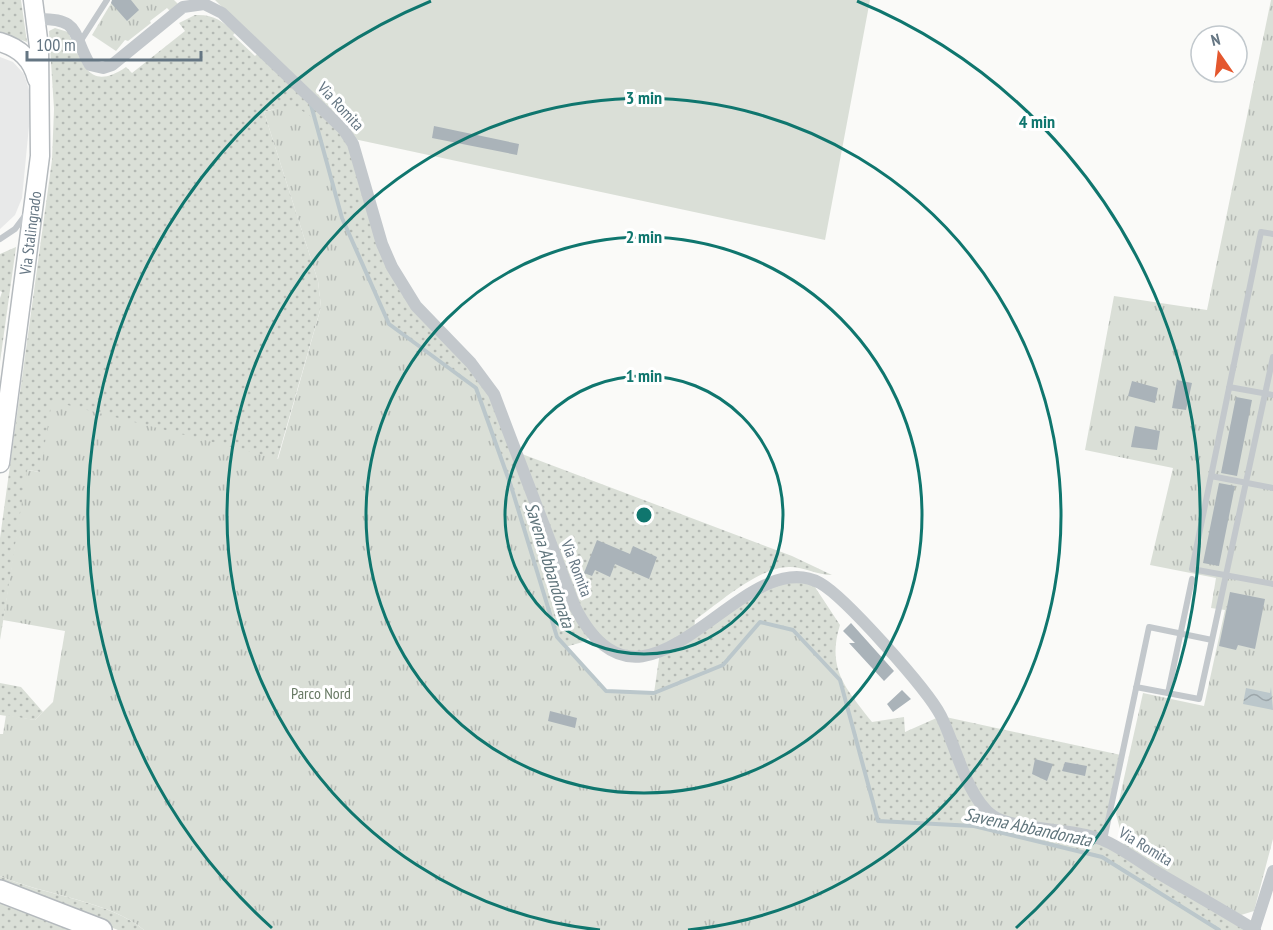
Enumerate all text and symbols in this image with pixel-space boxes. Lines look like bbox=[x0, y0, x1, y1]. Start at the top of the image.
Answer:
scale bar bbox=[27, 24, 201, 62]
north arrow bbox=[1189, 24, 1249, 84]
text: N bbox=[1209, 29, 1222, 50]
text: 100 m bbox=[36, 33, 76, 56]
street label: Via Romita bbox=[313, 77, 369, 135]
text: 3 min bbox=[626, 86, 662, 109]
text: 4 min bbox=[1019, 110, 1055, 133]
street label: Via Stalingrado bbox=[14, 190, 45, 277]
text: 2 min bbox=[626, 225, 662, 248]
text: 1 min bbox=[626, 364, 662, 387]
water label: Savena Abbandonata bbox=[520, 500, 580, 631]
centre of rings bbox=[634, 505, 654, 525]
street label: Via Romita bbox=[557, 536, 597, 599]
park label: Parco Nord bbox=[291, 683, 351, 703]
water label: Savena Abbandonata bbox=[962, 802, 1095, 852]
street label: Via Romita bbox=[1115, 822, 1177, 870]

